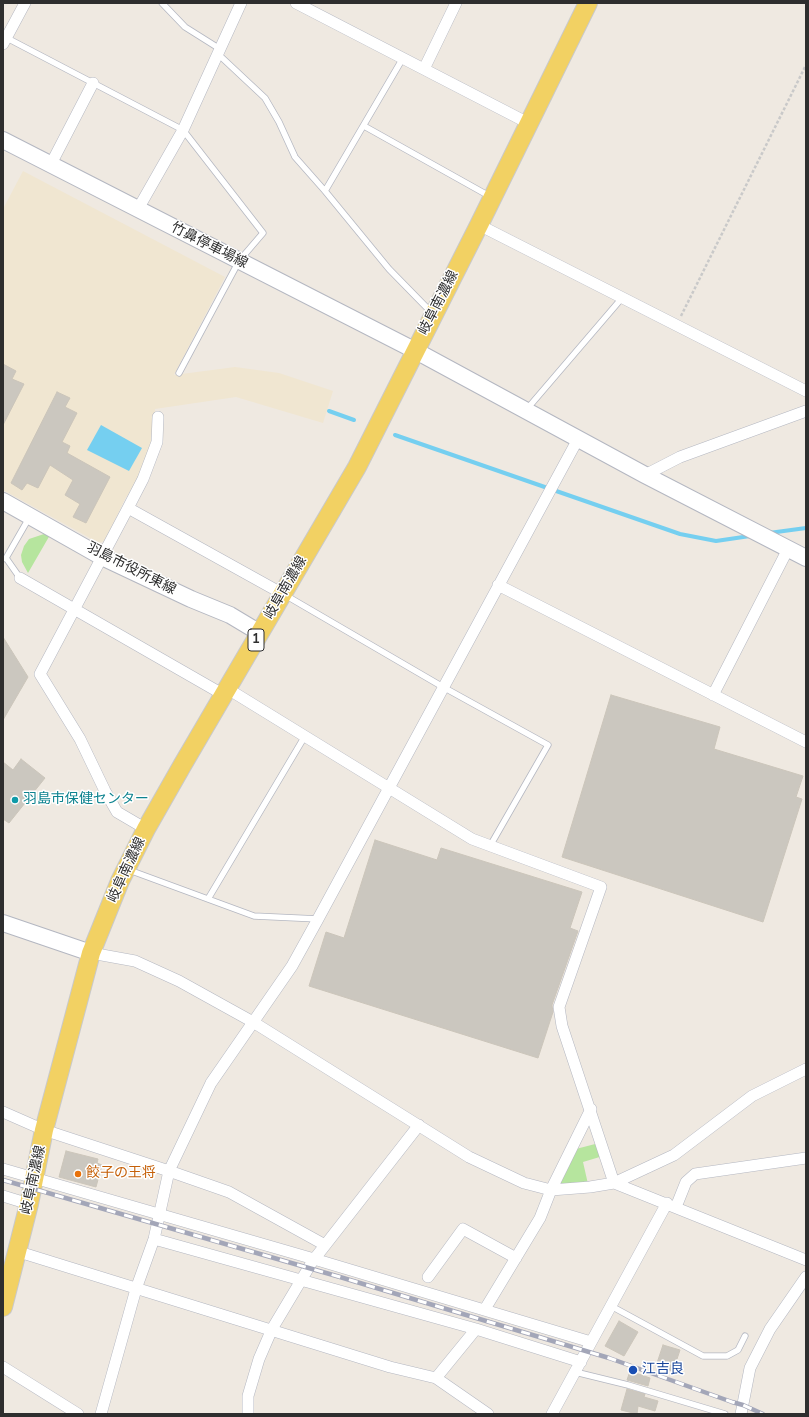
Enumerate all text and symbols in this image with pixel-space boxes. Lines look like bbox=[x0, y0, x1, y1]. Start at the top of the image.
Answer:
street label: 竹鼻停車場線 bbox=[168, 219, 250, 273]
street label: 岐阜南濃線 bbox=[416, 268, 462, 338]
street label: 羽島市役所東線 bbox=[84, 539, 178, 599]
street label: 岐阜南濃線 bbox=[261, 553, 311, 623]
road number: 1 bbox=[248, 629, 264, 651]
place label: 羽島市保健センター bbox=[23, 792, 149, 808]
marker: 羽島市保健センター bbox=[10, 795, 20, 805]
street label: 岐阜南濃線 bbox=[105, 835, 149, 905]
street label: 岐阜南濃線 bbox=[19, 1144, 49, 1216]
place label: 餃子の王将 bbox=[86, 1166, 156, 1182]
marker: 餃子の王将 bbox=[73, 1169, 83, 1179]
place label: 江吉良 bbox=[642, 1362, 684, 1378]
marker: 江吉良 bbox=[627, 1364, 639, 1376]

